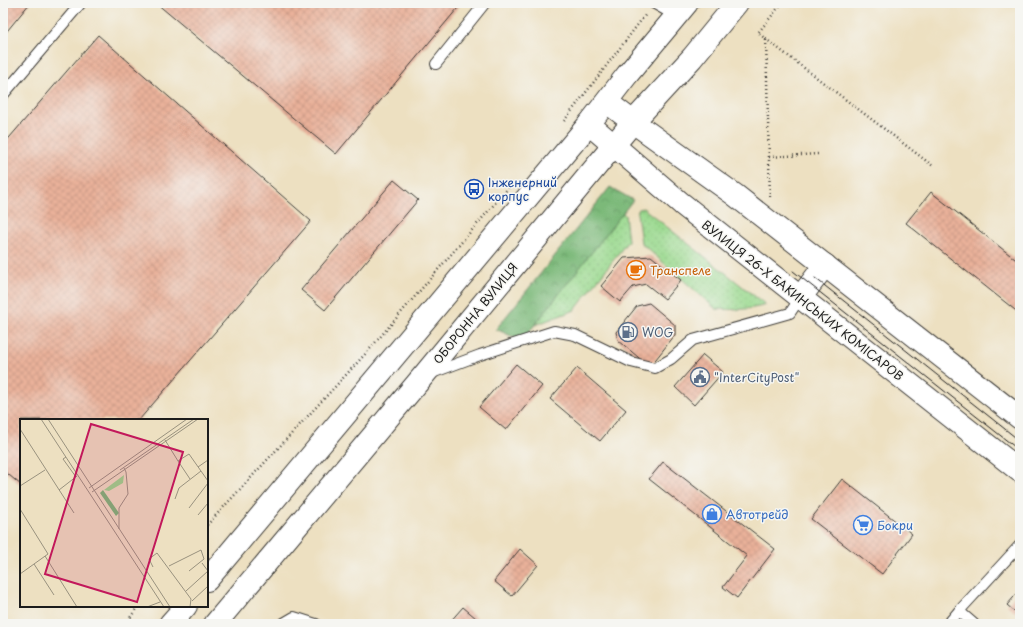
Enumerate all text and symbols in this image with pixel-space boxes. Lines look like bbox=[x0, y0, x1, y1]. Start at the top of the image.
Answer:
place label: Інженерний корпус bbox=[488, 173, 557, 205]
bus stop icon: Інженерний корпус bbox=[463, 178, 485, 200]
street label: ВУЛИЦЯ 26-Х БАКИНСЬКИХ КОМІСАРОВ bbox=[698, 215, 908, 385]
street label: ОБОРОННА ВУЛИЦЯ bbox=[428, 259, 522, 367]
cafe icon: Транспеле bbox=[625, 259, 647, 281]
place label: Транспеле bbox=[650, 261, 712, 279]
fuel station icon: WOG bbox=[617, 321, 639, 343]
place label: WOG bbox=[642, 323, 674, 341]
public building icon: "InterCityPost" bbox=[689, 366, 711, 388]
place label: "InterCityPost" bbox=[714, 368, 800, 386]
inset map bbox=[20, 419, 208, 607]
shop icon: Автотрейд bbox=[701, 503, 723, 525]
place label: Автотрейд bbox=[726, 505, 789, 523]
supermarket icon: Бокри bbox=[852, 514, 874, 536]
place label: Бокри bbox=[877, 516, 913, 534]

